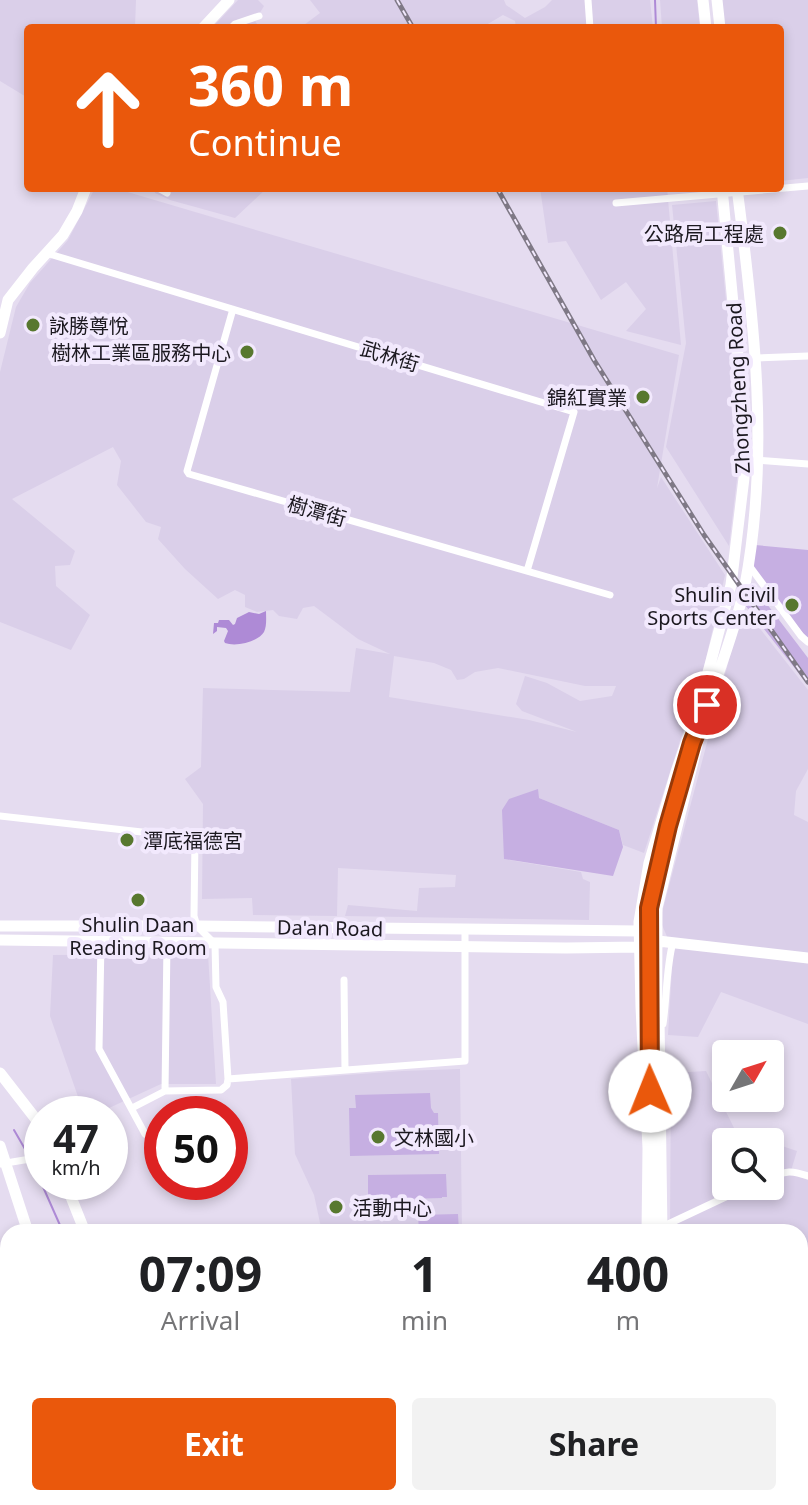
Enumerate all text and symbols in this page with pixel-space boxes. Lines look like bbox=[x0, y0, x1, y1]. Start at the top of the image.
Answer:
text: 360 m bbox=[188, 46, 353, 122]
icon: ahead bbox=[56, 56, 160, 160]
text: Continue bbox=[188, 118, 342, 167]
place label: 公路局工程處 bbox=[644, 220, 764, 247]
marker: 公路局工程處 bbox=[771, 224, 789, 242]
street label: Zhongzheng Road bbox=[720, 302, 756, 474]
place label: 詠勝尊悅 bbox=[49, 312, 129, 339]
marker: 詠勝尊悅 bbox=[24, 316, 42, 334]
street label: 武林街 bbox=[357, 334, 423, 378]
place label: 樹林工業區服務中心 bbox=[51, 339, 231, 366]
marker: 樹林工業區服務中心 bbox=[238, 343, 256, 361]
place label: 錦紅實業 bbox=[547, 384, 627, 411]
marker: 錦紅實業 bbox=[634, 388, 652, 406]
street label: 樹潭街 bbox=[284, 490, 350, 532]
place label: Shulin Civil Sports Center bbox=[647, 581, 776, 631]
marker: Shulin Civil Sports Center bbox=[783, 596, 801, 614]
pin bbox=[673, 671, 741, 739]
icon: arrive bbox=[685, 683, 729, 727]
place label: 潭底福德宮 bbox=[143, 827, 243, 854]
marker: 潭底福德宮 bbox=[118, 831, 136, 849]
marker: Shulin Daan Reading Room bbox=[129, 891, 147, 909]
place label: Shulin Daan Reading Room bbox=[69, 911, 207, 961]
street label: Da'an Road bbox=[277, 914, 383, 942]
north arrow bbox=[712, 1040, 784, 1112]
map controls bbox=[712, 1040, 784, 1200]
position arrow bbox=[608, 1049, 692, 1133]
speed limit sign: 50 bbox=[144, 1096, 248, 1200]
text: 47 bbox=[53, 1110, 99, 1165]
place label: 文林國小 bbox=[394, 1124, 474, 1151]
marker: 文林國小 bbox=[369, 1128, 387, 1146]
button: search bbox=[712, 1128, 784, 1200]
text: km/h bbox=[51, 1154, 101, 1181]
place label: 活動中心 bbox=[352, 1194, 432, 1221]
marker: 活動中心 bbox=[327, 1198, 345, 1216]
text: 07:09 bbox=[139, 1241, 262, 1306]
text: 1 bbox=[411, 1241, 438, 1306]
text: 400 bbox=[587, 1241, 669, 1306]
text: Arrival bbox=[161, 1302, 240, 1338]
text: min bbox=[401, 1302, 448, 1338]
text: m bbox=[616, 1302, 640, 1338]
button: Exit bbox=[32, 1398, 396, 1490]
button: Share bbox=[412, 1398, 776, 1490]

